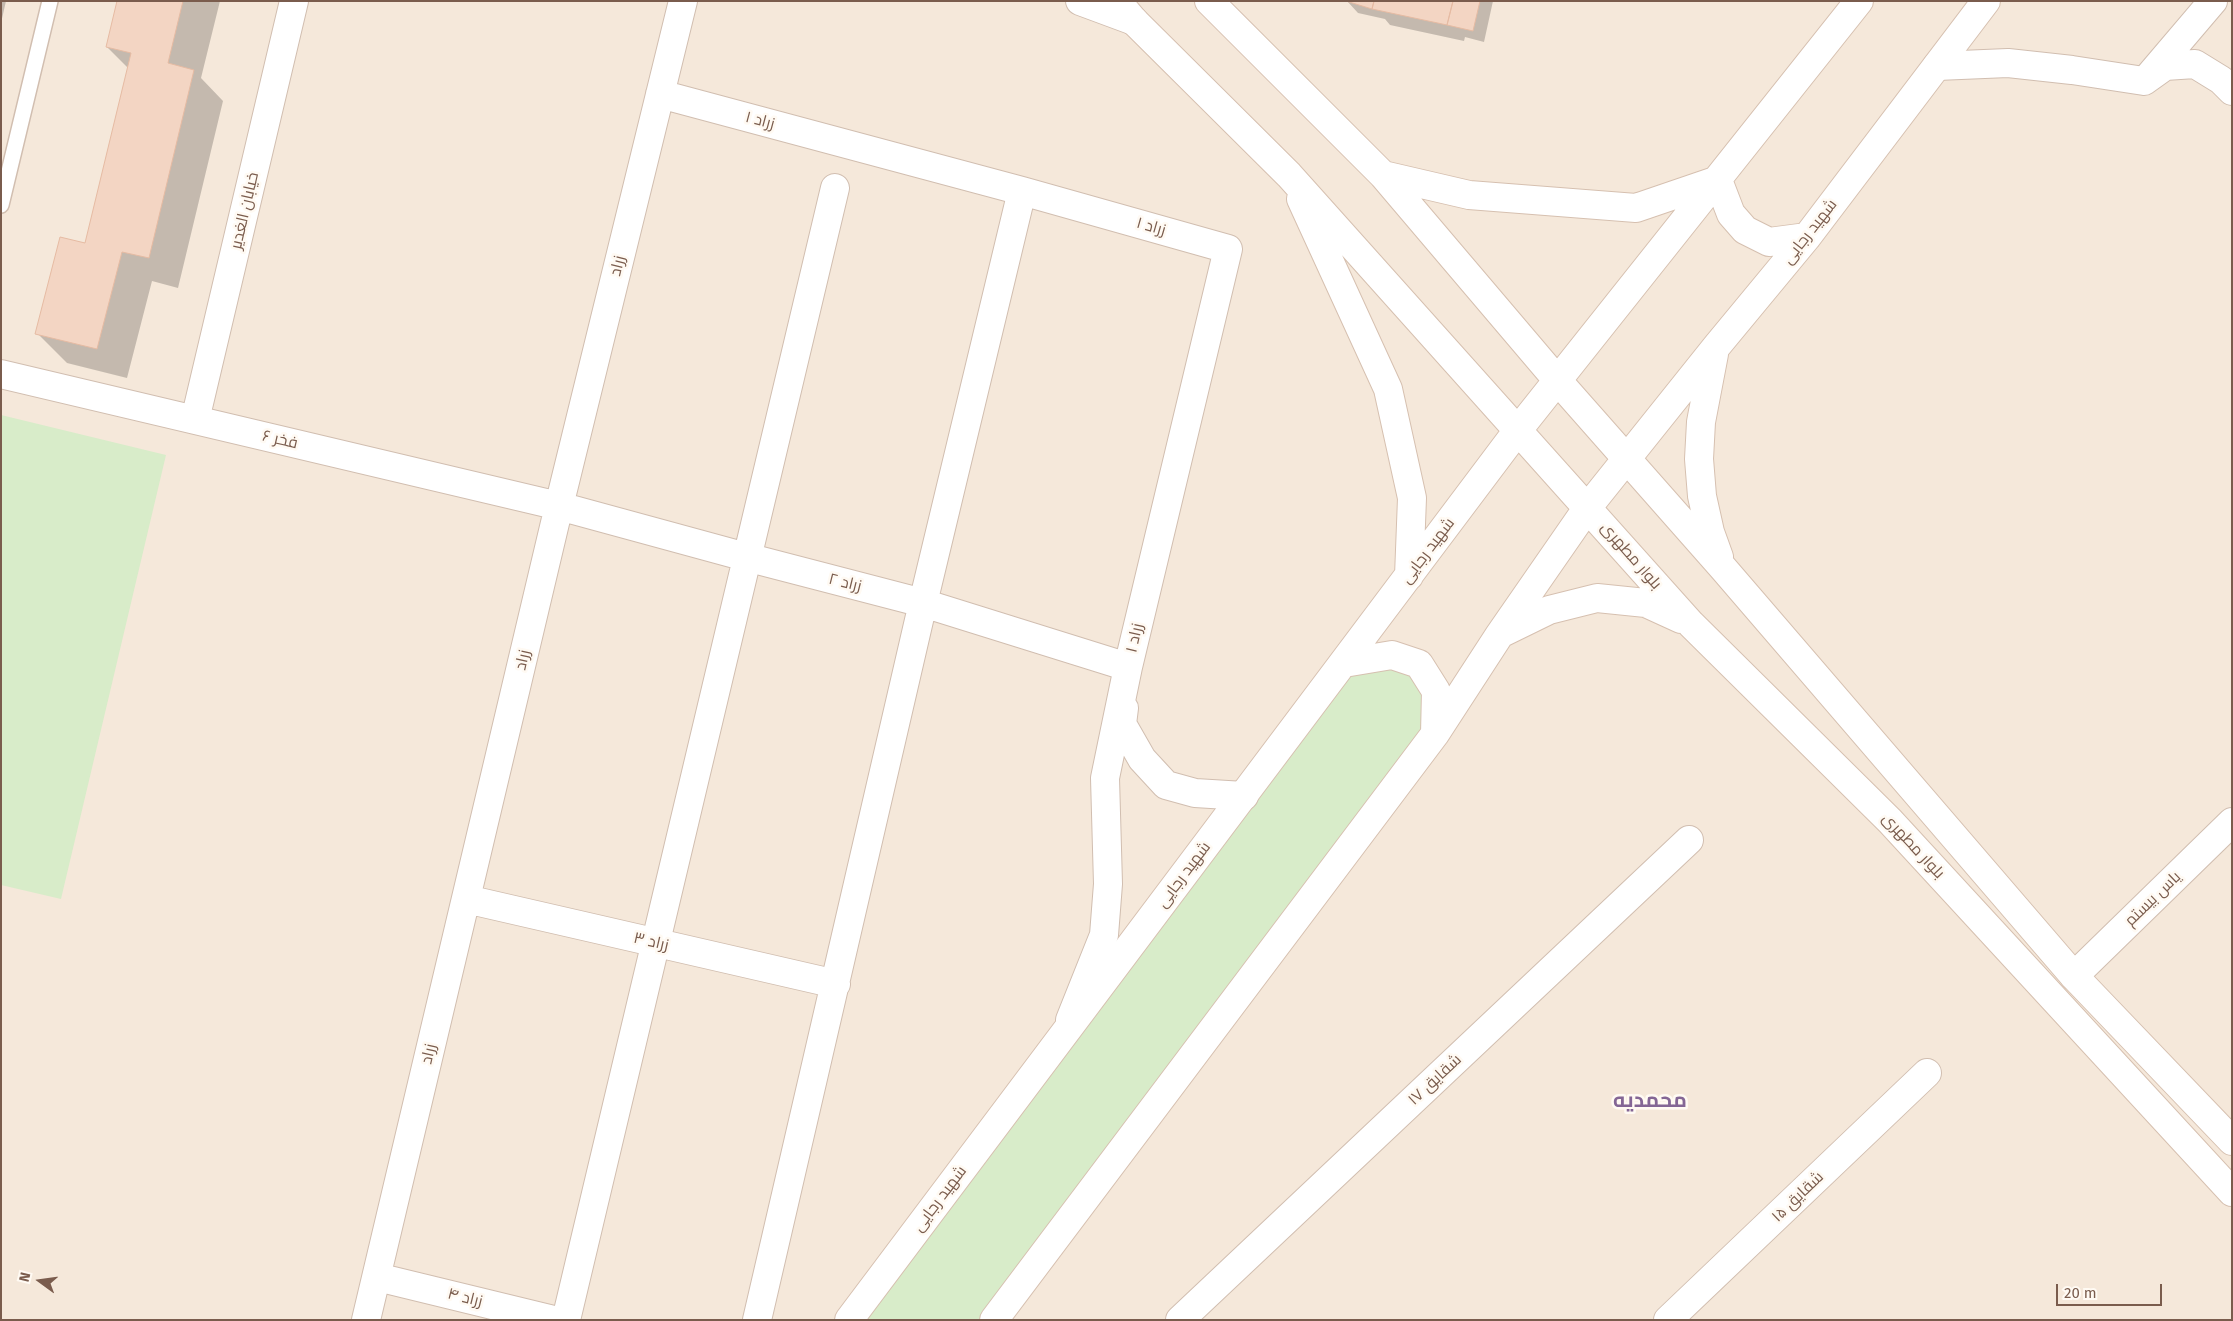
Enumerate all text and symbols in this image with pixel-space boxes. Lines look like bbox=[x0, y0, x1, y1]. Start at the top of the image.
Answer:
street label: زراد ۱ bbox=[743, 108, 777, 134]
street label: خیابان الغدیر bbox=[227, 170, 263, 252]
street label: شهید رجایی bbox=[1779, 196, 1841, 268]
street label: زراد ۱ bbox=[1134, 214, 1168, 240]
street label: زراد bbox=[606, 254, 630, 278]
street label: فخر ۶ bbox=[260, 427, 300, 453]
street label: شهید رجایی bbox=[1397, 514, 1459, 588]
street label: بلوار مطهری bbox=[1596, 518, 1666, 594]
street label: زراد ۲ bbox=[827, 570, 863, 596]
street label: زراد ۱ bbox=[1122, 621, 1148, 655]
street label: زراد bbox=[511, 648, 535, 672]
street label: بلوار مطهری bbox=[1878, 809, 1948, 883]
street label: شهید رجایی bbox=[1153, 838, 1215, 912]
street label: یاس بیستم bbox=[2121, 868, 2185, 930]
street label: زراد ۳ bbox=[632, 929, 670, 955]
street label: زراد bbox=[417, 1042, 441, 1066]
street label: شقایق ۱۷ bbox=[1404, 1050, 1466, 1110]
district label: محمدیه bbox=[1613, 1088, 1687, 1114]
street label: شهید رجایی bbox=[909, 1162, 971, 1236]
street label: شقایق ۱۵ bbox=[1768, 1168, 1828, 1226]
north arrow bbox=[15, 1256, 65, 1306]
text: N bbox=[16, 1271, 34, 1284]
scale bar bbox=[2058, 1274, 2164, 1306]
street label: زراد ۴ bbox=[446, 1284, 484, 1312]
text: 20 m bbox=[2064, 1284, 2097, 1302]

